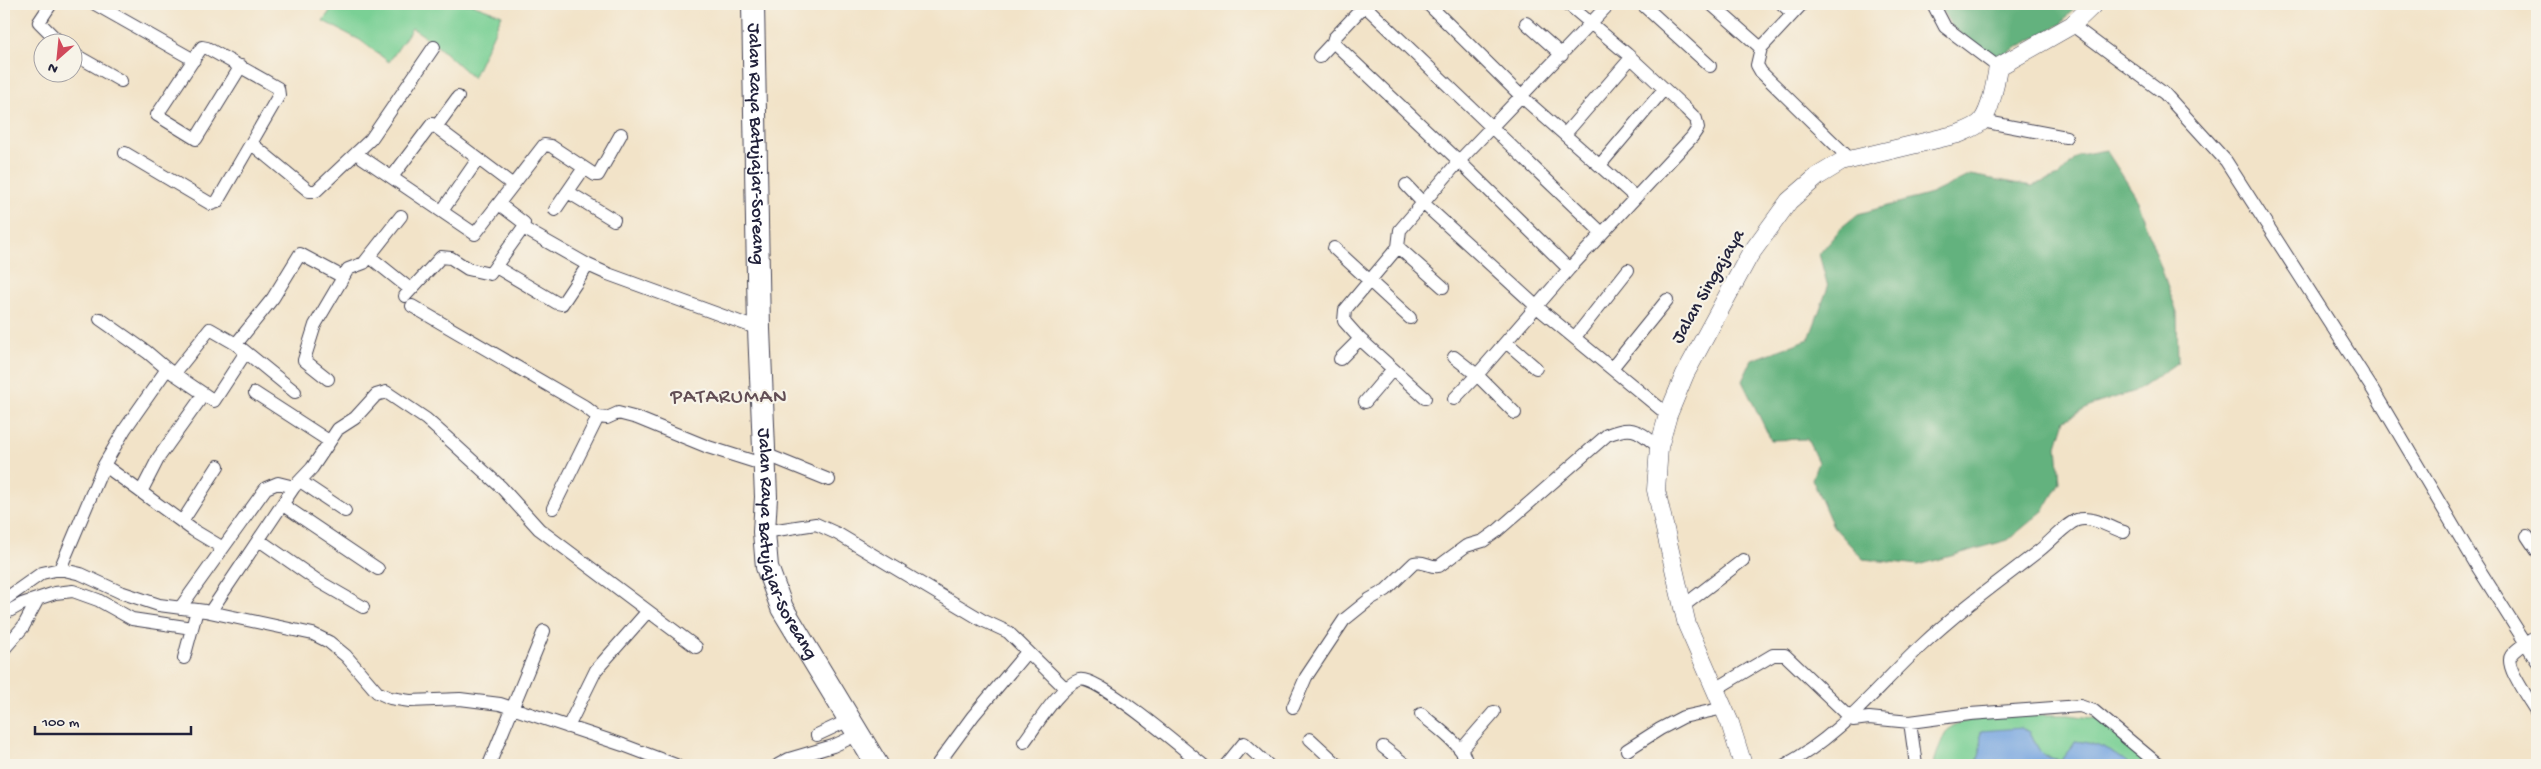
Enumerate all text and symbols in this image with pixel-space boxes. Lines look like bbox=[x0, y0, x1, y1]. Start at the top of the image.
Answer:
street label: Jalan Raya Batujajar-Soreang bbox=[742, 23, 769, 265]
north arrow bbox=[32, 32, 82, 82]
text: N bbox=[45, 58, 61, 77]
street label: Jalan Singajaya bbox=[1667, 224, 1752, 348]
district label: PATARUMAN bbox=[669, 386, 788, 411]
street label: Jalan Raya Batujajar-Soreang bbox=[752, 428, 822, 664]
scale bar bbox=[35, 704, 191, 736]
text: 100 m bbox=[41, 714, 80, 732]

